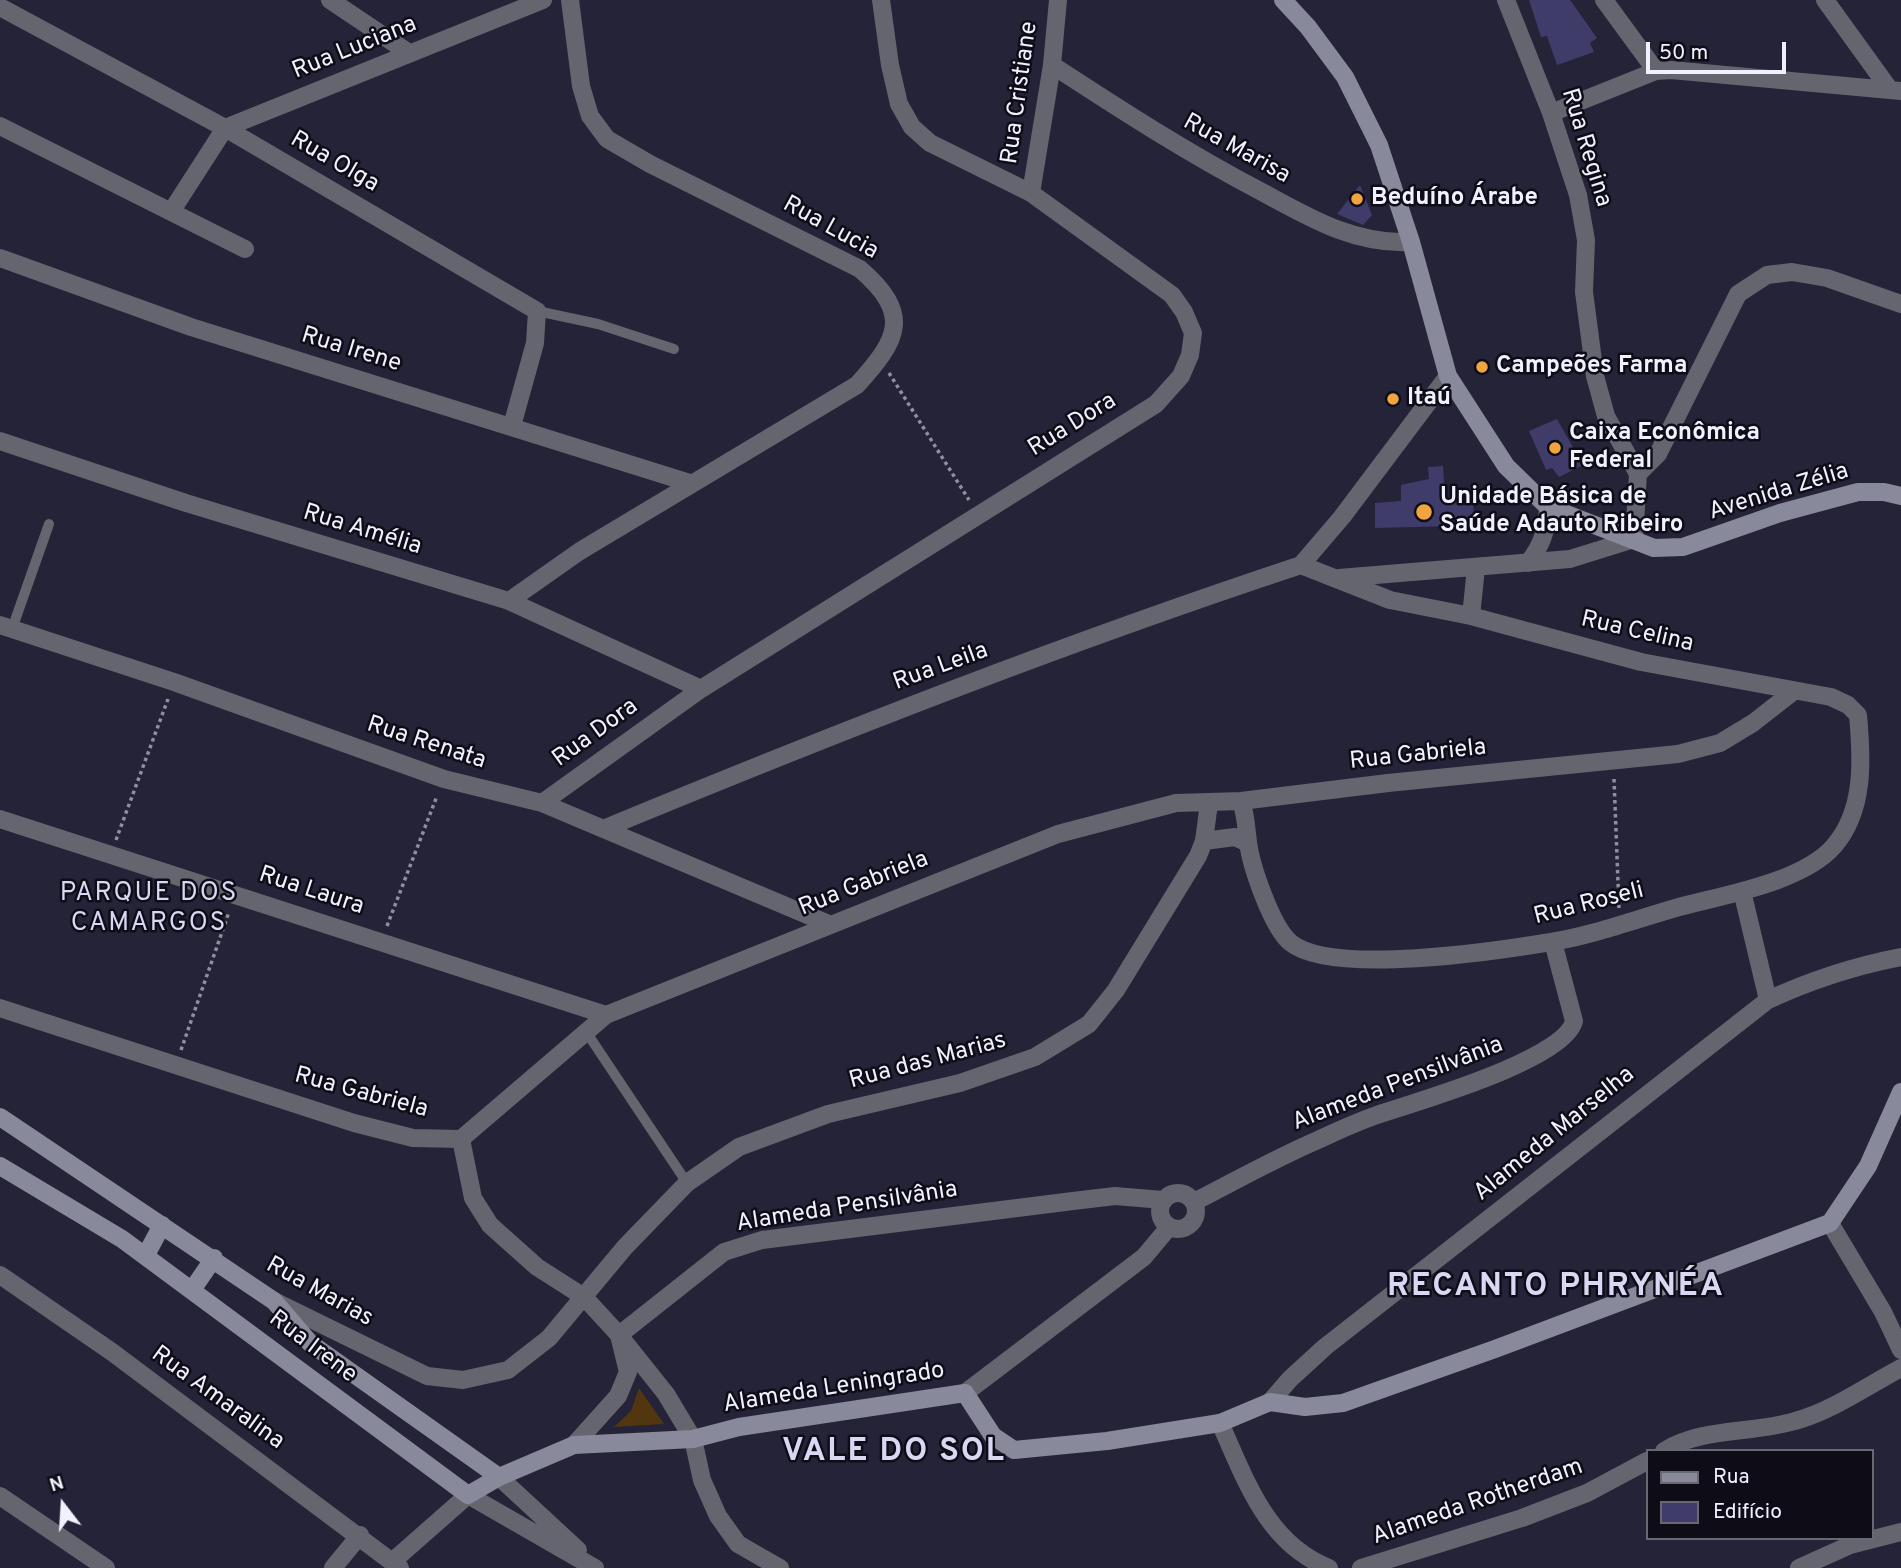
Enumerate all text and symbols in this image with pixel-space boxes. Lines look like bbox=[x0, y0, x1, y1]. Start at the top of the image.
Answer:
street label: Rua Luciana bbox=[289, 11, 421, 87]
street label: Rua Cristiane bbox=[997, 20, 1045, 166]
scale bar bbox=[1649, 28, 1789, 72]
text: 50 m bbox=[1659, 40, 1708, 67]
street label: Rua Regina bbox=[1553, 85, 1617, 211]
street label: Rua Marisa bbox=[1177, 109, 1295, 191]
street label: Rua Olga bbox=[285, 126, 383, 200]
place label: Beduíno Árabe bbox=[1371, 185, 1538, 213]
street label: Rua Lucia bbox=[777, 191, 883, 267]
marker: Beduíno Árabe bbox=[1349, 191, 1365, 207]
street label: Rua Irene bbox=[298, 322, 404, 380]
place label: Campeões Farma bbox=[1496, 353, 1687, 381]
marker: Campeões Farma bbox=[1474, 359, 1490, 375]
place label: Itaú bbox=[1407, 385, 1451, 413]
street label: Rua Dora bbox=[1024, 388, 1122, 464]
marker: Itaú bbox=[1385, 391, 1401, 407]
place label: Caixa Econômica Federal bbox=[1569, 420, 1760, 476]
marker: Caixa Econômica Federal bbox=[1547, 440, 1563, 456]
street label: Avenida Zélia bbox=[1706, 458, 1852, 528]
place label: Unidade Básica de Saúde Adauto Ribeiro bbox=[1440, 484, 1683, 540]
street label: Rua Amélia bbox=[299, 499, 425, 563]
marker: Unidade Básica de Saúde Adauto Ribeiro bbox=[1414, 502, 1434, 522]
street label: Rua Celina bbox=[1578, 606, 1696, 660]
street label: Rua Leila bbox=[890, 638, 992, 698]
street label: Rua Dora bbox=[548, 693, 644, 775]
street label: Rua Renata bbox=[363, 711, 489, 777]
street label: Rua Gabriela bbox=[1348, 735, 1488, 777]
street label: Rua Gabriela bbox=[795, 846, 933, 924]
street label: Rua Laura bbox=[255, 862, 367, 922]
street label: Rua Roseli bbox=[1531, 877, 1647, 933]
district label: PARQUE DOS CAMARGOS bbox=[61, 879, 237, 940]
street label: Rua das Marias bbox=[846, 1027, 1010, 1097]
street label: Alameda Pensilvânia bbox=[1289, 1032, 1507, 1138]
street label: Alameda Marselha bbox=[1469, 1061, 1641, 1209]
street label: Rua Gabriela bbox=[291, 1062, 431, 1126]
street label: Alameda Pensilvânia bbox=[734, 1176, 960, 1240]
street label: Rua Marias bbox=[260, 1252, 378, 1334]
district label: RECANTO PHRYNÉA bbox=[1389, 1270, 1723, 1308]
street label: Rua Irene bbox=[262, 1306, 362, 1390]
street label: Rua Amaralina bbox=[145, 1341, 289, 1457]
street label: Alameda Leningrado bbox=[721, 1357, 947, 1421]
district label: VALE DO SOL bbox=[783, 1435, 1005, 1473]
legend bbox=[1646, 1449, 1873, 1540]
street label: Alameda Rotherdam bbox=[1369, 1453, 1587, 1553]
text: Rua bbox=[1713, 1464, 1750, 1491]
north arrow bbox=[28, 1470, 98, 1540]
text: N bbox=[47, 1471, 67, 1498]
text: Edifício bbox=[1713, 1499, 1782, 1526]

